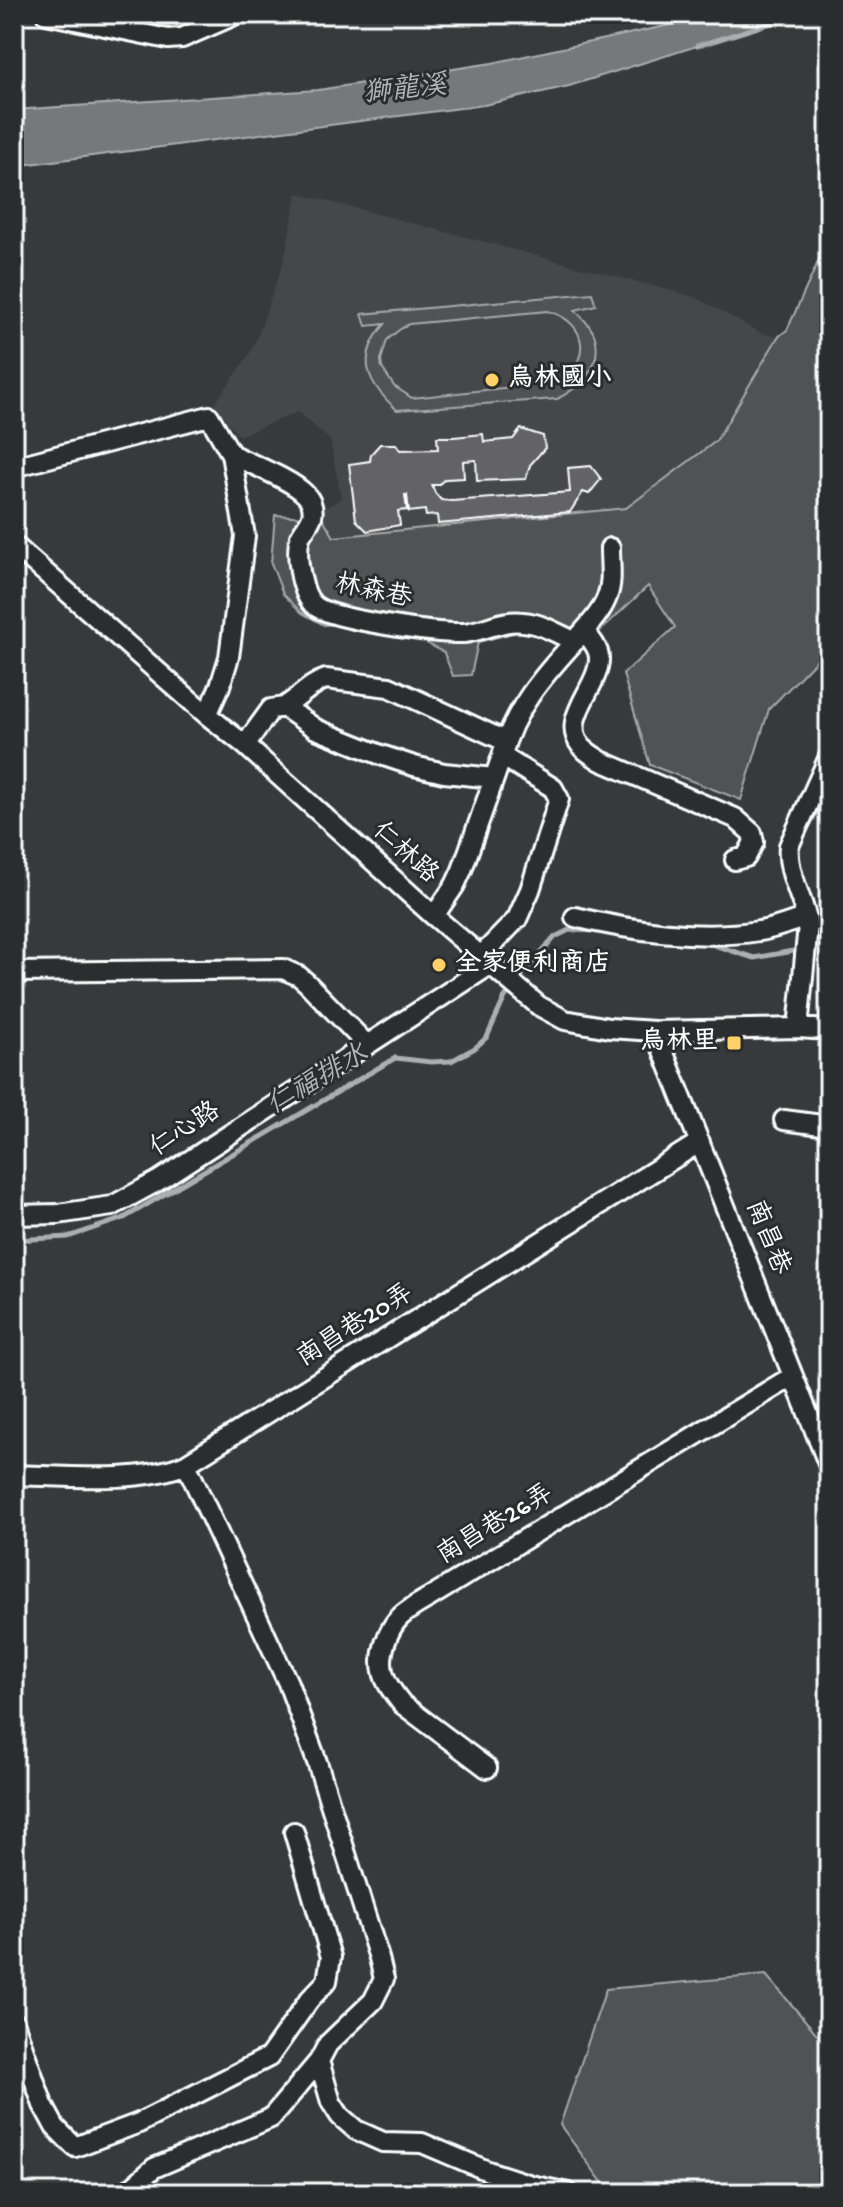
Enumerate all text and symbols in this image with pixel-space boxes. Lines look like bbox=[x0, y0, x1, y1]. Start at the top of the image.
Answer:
water label: 獅龍溪 bbox=[361, 68, 450, 112]
place label: 烏林國小 bbox=[508, 363, 612, 396]
marker: 烏林國小 bbox=[483, 371, 501, 389]
street label: 林森巷 bbox=[332, 568, 415, 616]
street label: 仁林路 bbox=[365, 815, 445, 892]
place label: 全家便利商店 bbox=[455, 948, 611, 981]
marker: 全家便利商店 bbox=[430, 956, 448, 974]
place label: 烏林里 bbox=[640, 1026, 718, 1059]
marker: 烏林里 bbox=[725, 1034, 743, 1052]
water label: 仁福排水 bbox=[261, 1037, 376, 1123]
street label: 仁心路 bbox=[144, 1095, 227, 1165]
street label: 南昌巷 bbox=[737, 1195, 797, 1280]
street label: 南昌巷20弄 bbox=[291, 1277, 420, 1375]
street label: 南昌巷26弄 bbox=[431, 1478, 560, 1573]

